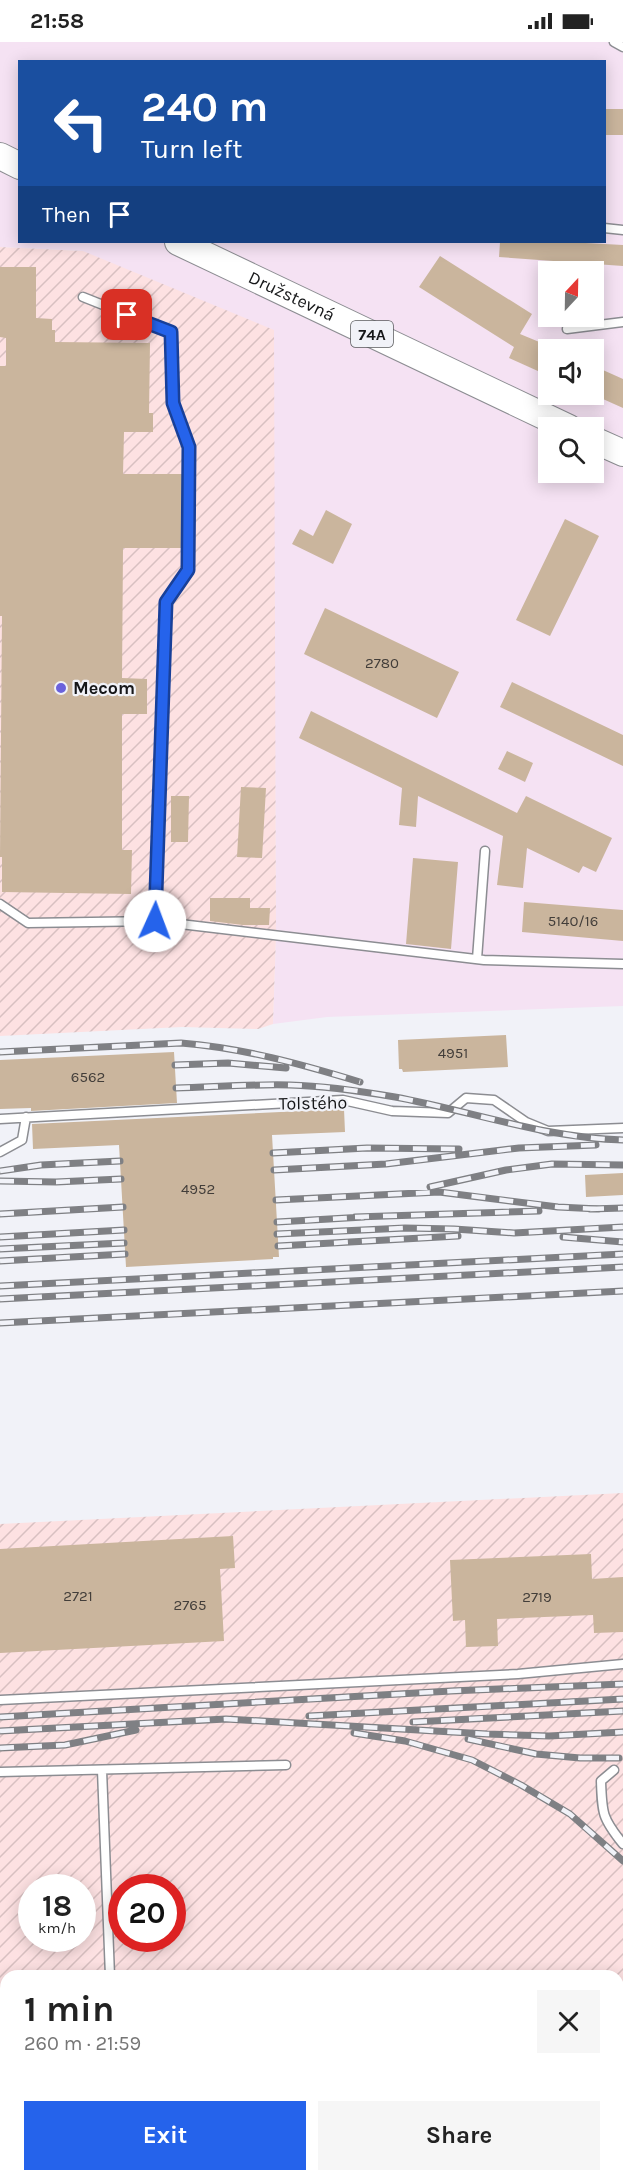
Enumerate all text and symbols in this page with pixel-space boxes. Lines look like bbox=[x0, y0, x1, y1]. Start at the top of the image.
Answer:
text: 21:58 bbox=[30, 8, 84, 34]
text: 240 m bbox=[141, 82, 268, 132]
icon: left bbox=[42, 84, 120, 162]
text: Turn left bbox=[141, 133, 242, 165]
icon: arrive bbox=[103, 198, 136, 231]
text: Then bbox=[42, 202, 91, 228]
north arrow bbox=[538, 261, 604, 327]
map controls bbox=[538, 261, 604, 483]
street label: Družstevná bbox=[245, 266, 339, 326]
pin bbox=[101, 289, 152, 340]
icon: arrive bbox=[110, 298, 143, 331]
road number: 74A bbox=[351, 321, 393, 347]
button: sound bbox=[538, 339, 604, 405]
button: search bbox=[538, 417, 604, 483]
house number: 2780 bbox=[365, 654, 399, 672]
place label: Mecom bbox=[73, 677, 135, 699]
marker: Mecom bbox=[54, 681, 68, 695]
position arrow bbox=[123, 889, 187, 953]
house number: 5140/16 bbox=[548, 912, 598, 930]
house number: 4951 bbox=[438, 1044, 468, 1062]
house number: 6562 bbox=[71, 1068, 105, 1086]
street label: Tolstého bbox=[278, 1091, 348, 1115]
house number: 4952 bbox=[181, 1180, 215, 1198]
house number: 2721 bbox=[63, 1587, 93, 1605]
house number: 2719 bbox=[522, 1588, 552, 1606]
house number: 2765 bbox=[174, 1596, 206, 1614]
speed limit sign: 20 bbox=[108, 1874, 186, 1952]
text: 18 bbox=[42, 1888, 72, 1924]
text: km/h bbox=[38, 1919, 76, 1937]
text: 1 min bbox=[24, 1988, 114, 2030]
button: close bbox=[537, 1990, 600, 2053]
text: 260 m · 21:59 bbox=[24, 2032, 141, 2055]
button: Exit bbox=[24, 2101, 306, 2170]
button: Share bbox=[318, 2101, 600, 2170]

